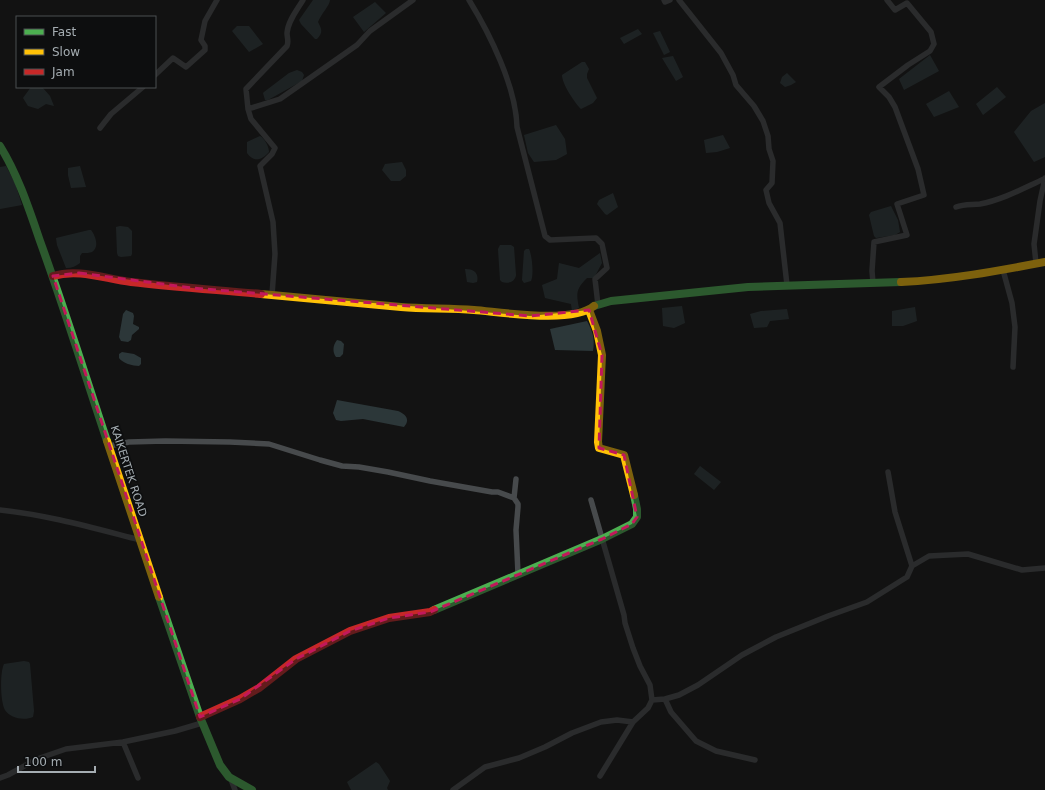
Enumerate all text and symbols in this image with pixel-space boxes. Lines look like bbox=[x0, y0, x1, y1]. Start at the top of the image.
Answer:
legend bbox=[16, 16, 156, 88]
text: Fast bbox=[52, 25, 76, 39]
text: Slow bbox=[52, 45, 80, 59]
text: Jam bbox=[51, 65, 75, 79]
street label: KAIKERTEK ROAD bbox=[108, 424, 149, 518]
scale bar bbox=[18, 748, 95, 774]
text: 100 m bbox=[24, 755, 62, 769]

